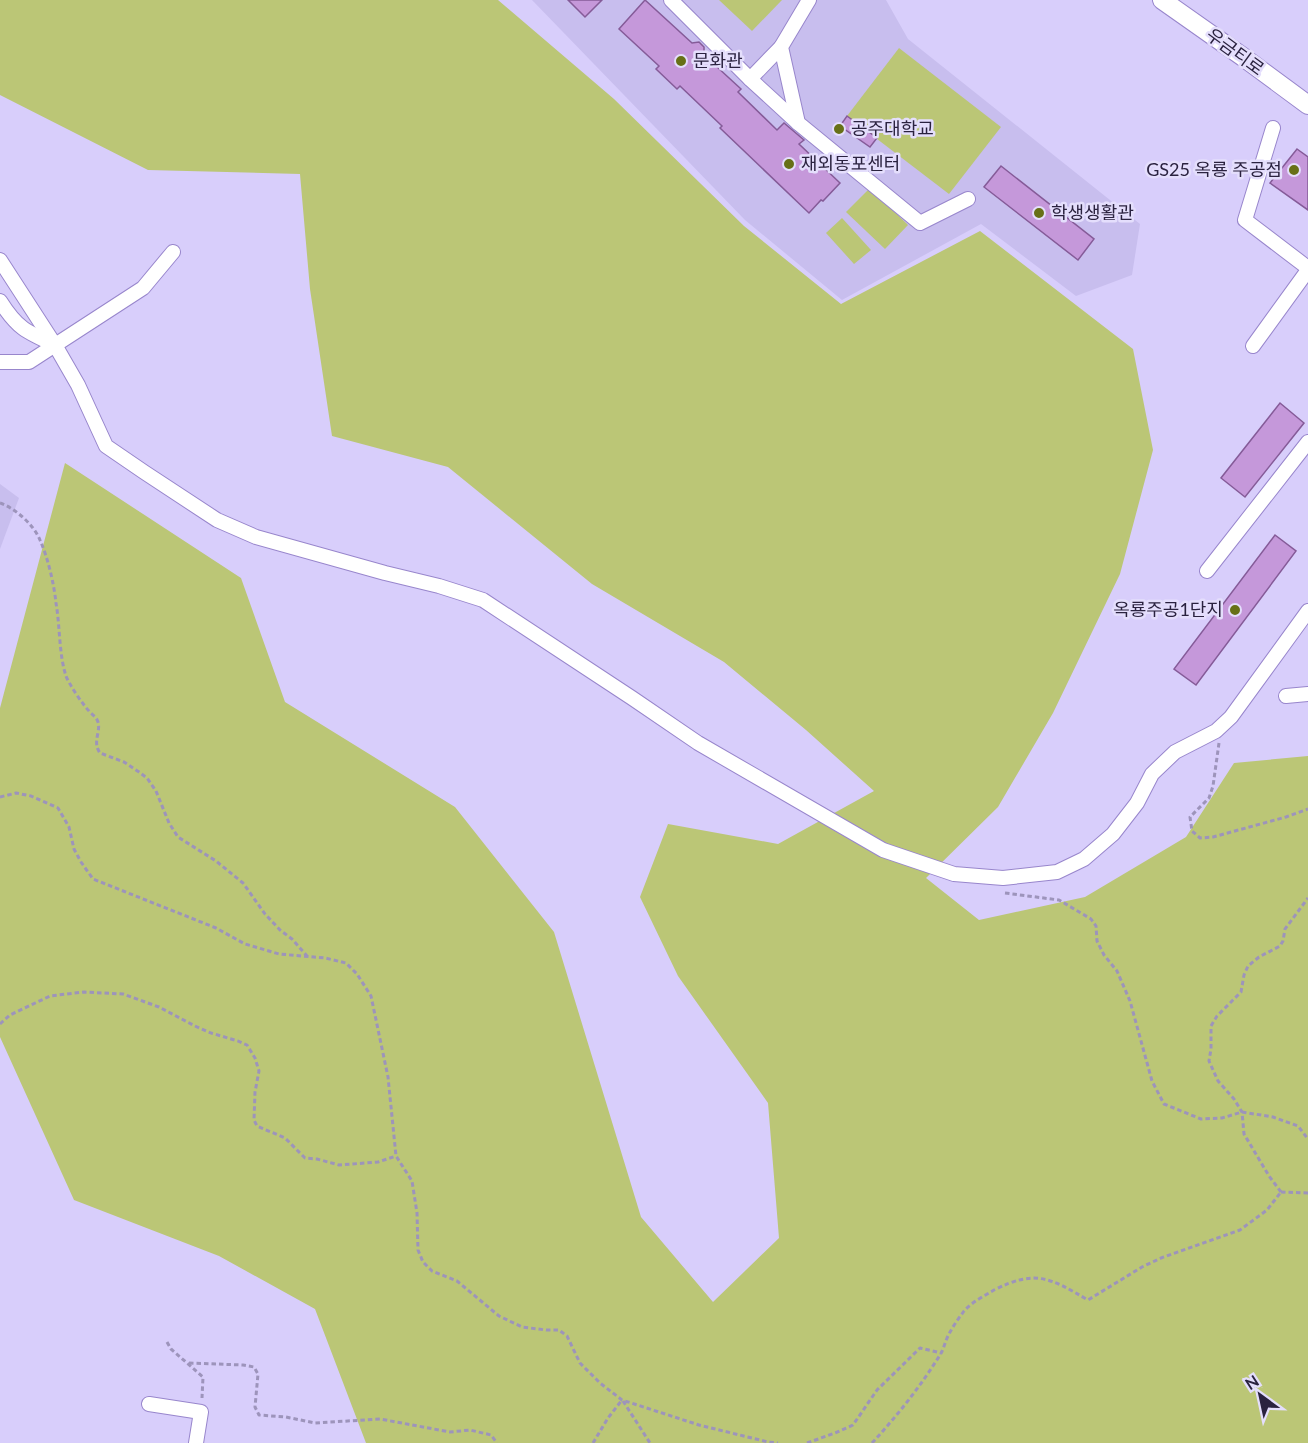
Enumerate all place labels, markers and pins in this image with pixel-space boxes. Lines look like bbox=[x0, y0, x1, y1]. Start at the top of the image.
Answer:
place label: 문화관 bbox=[693, 49, 743, 71]
marker: 문화관 bbox=[674, 54, 688, 68]
place label: 공주대학교 bbox=[851, 117, 934, 139]
marker: 공주대학교 bbox=[832, 122, 846, 136]
place label: 재외동포센터 bbox=[801, 152, 900, 174]
marker: 재외동포센터 bbox=[782, 157, 796, 171]
place label: GS25 옥룡 주공점 bbox=[1146, 158, 1282, 180]
marker: GS25 옥룡 주공점 bbox=[1287, 163, 1301, 177]
place label: 학생생활관 bbox=[1051, 201, 1134, 223]
marker: 학생생활관 bbox=[1032, 206, 1046, 220]
place label: 옥룡주공1단지 bbox=[1113, 598, 1223, 620]
marker: 옥룡주공1단지 bbox=[1228, 603, 1242, 617]

